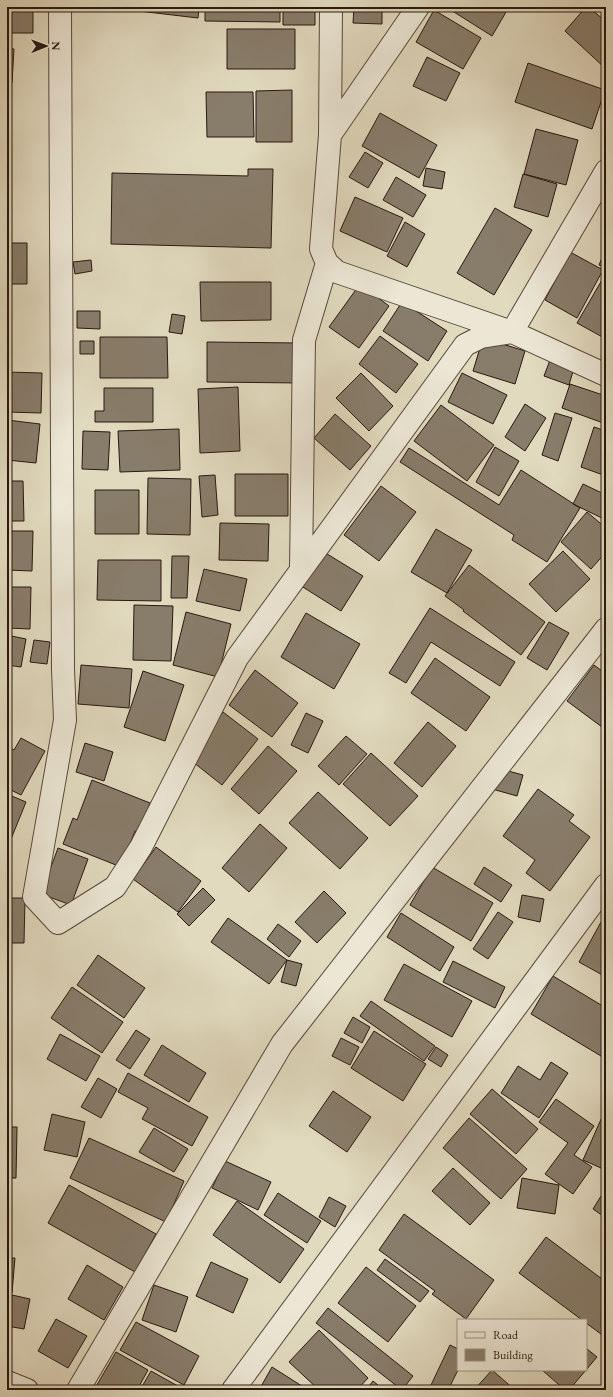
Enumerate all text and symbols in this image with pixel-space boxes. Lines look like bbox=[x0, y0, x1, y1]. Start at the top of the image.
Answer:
north arrow bbox=[26, 26, 66, 66]
text: N bbox=[49, 41, 63, 50]
legend bbox=[457, 1319, 587, 1371]
text: Road bbox=[493, 1327, 519, 1343]
text: Building bbox=[493, 1347, 534, 1363]

